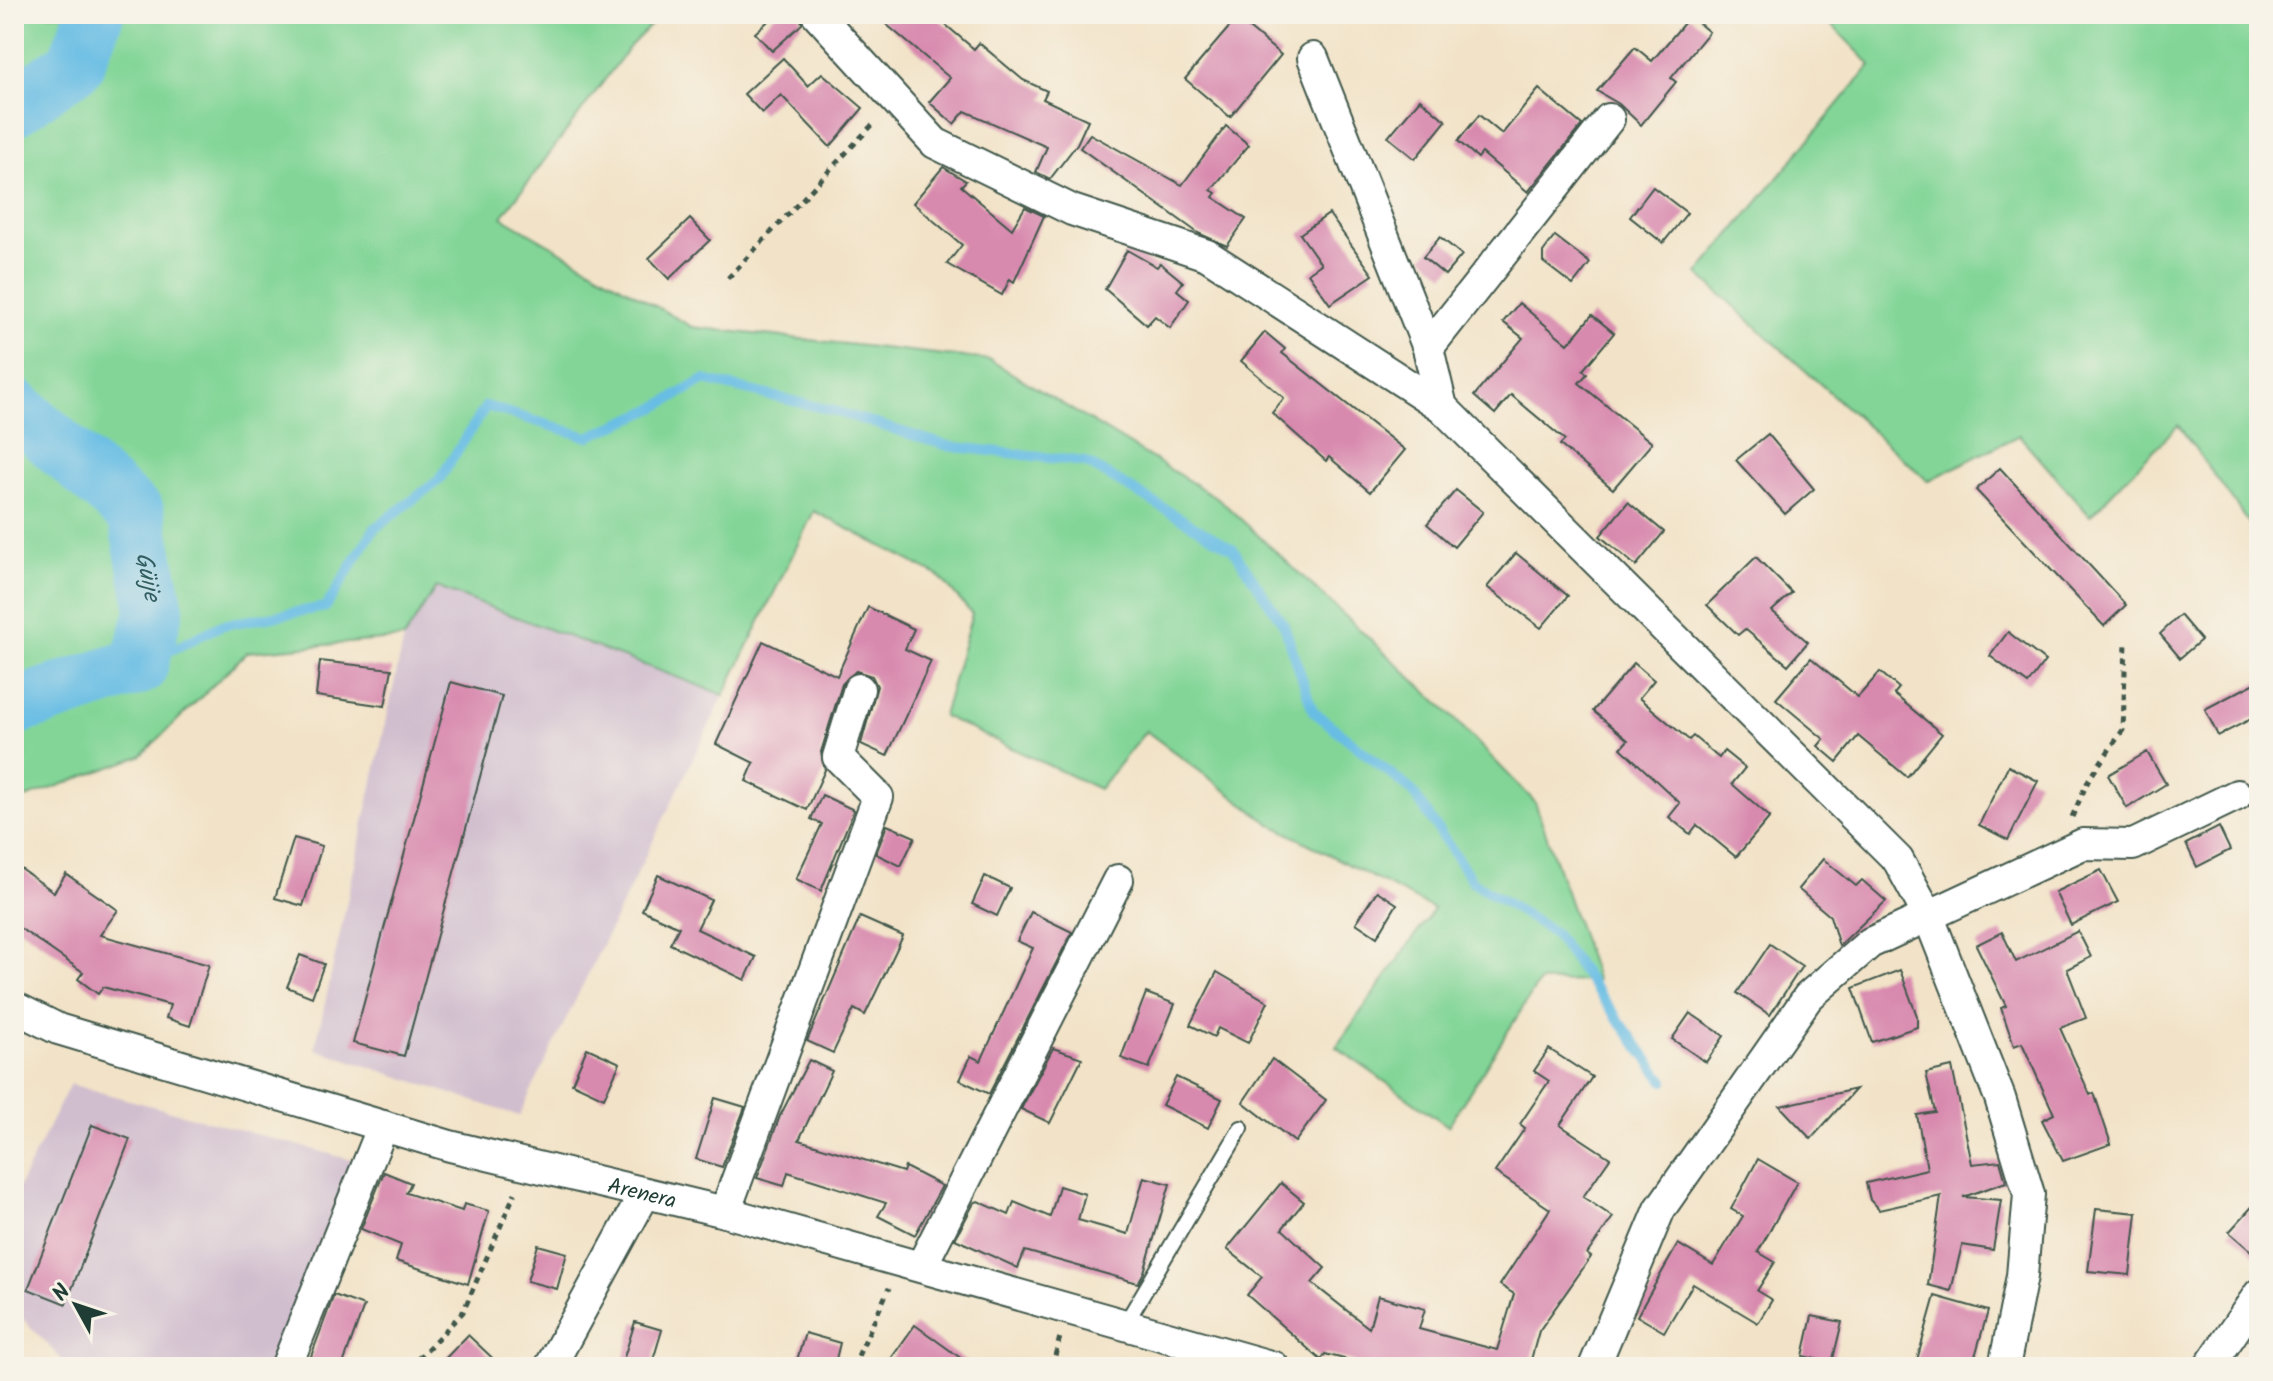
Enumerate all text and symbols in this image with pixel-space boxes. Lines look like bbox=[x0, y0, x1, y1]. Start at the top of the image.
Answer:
water label: Güije bbox=[123, 549, 171, 607]
street label: Arenera bbox=[604, 1169, 680, 1220]
north arrow bbox=[36, 1265, 116, 1345]
text: N bbox=[45, 1277, 81, 1310]

